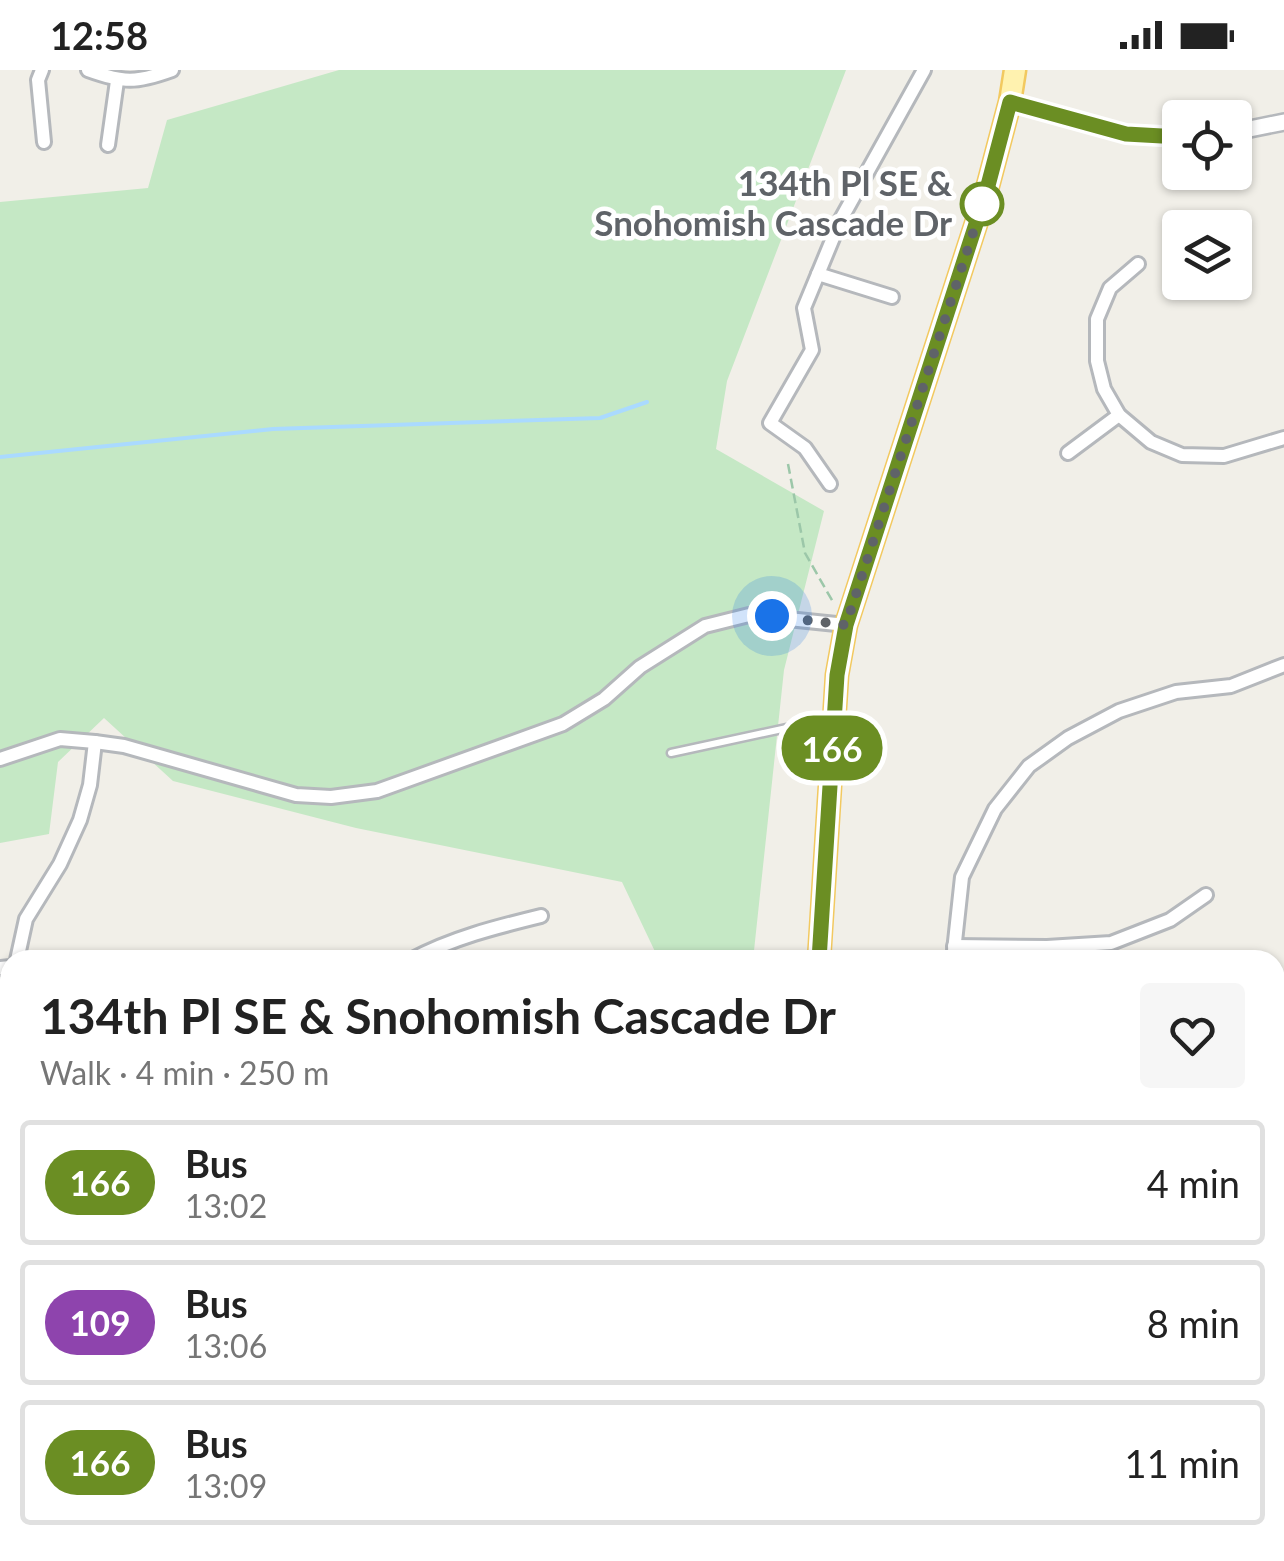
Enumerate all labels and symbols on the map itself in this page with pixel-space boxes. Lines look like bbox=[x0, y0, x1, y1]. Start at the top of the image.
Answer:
place label: 134th Pl SE & Snohomish Cascade Dr bbox=[594, 161, 953, 243]
marker: 134th Pl SE & Snohomish Cascade Dr bbox=[961, 183, 1003, 225]
your location bbox=[747, 591, 797, 641]
line badge: 166 bbox=[774, 716, 890, 780]

